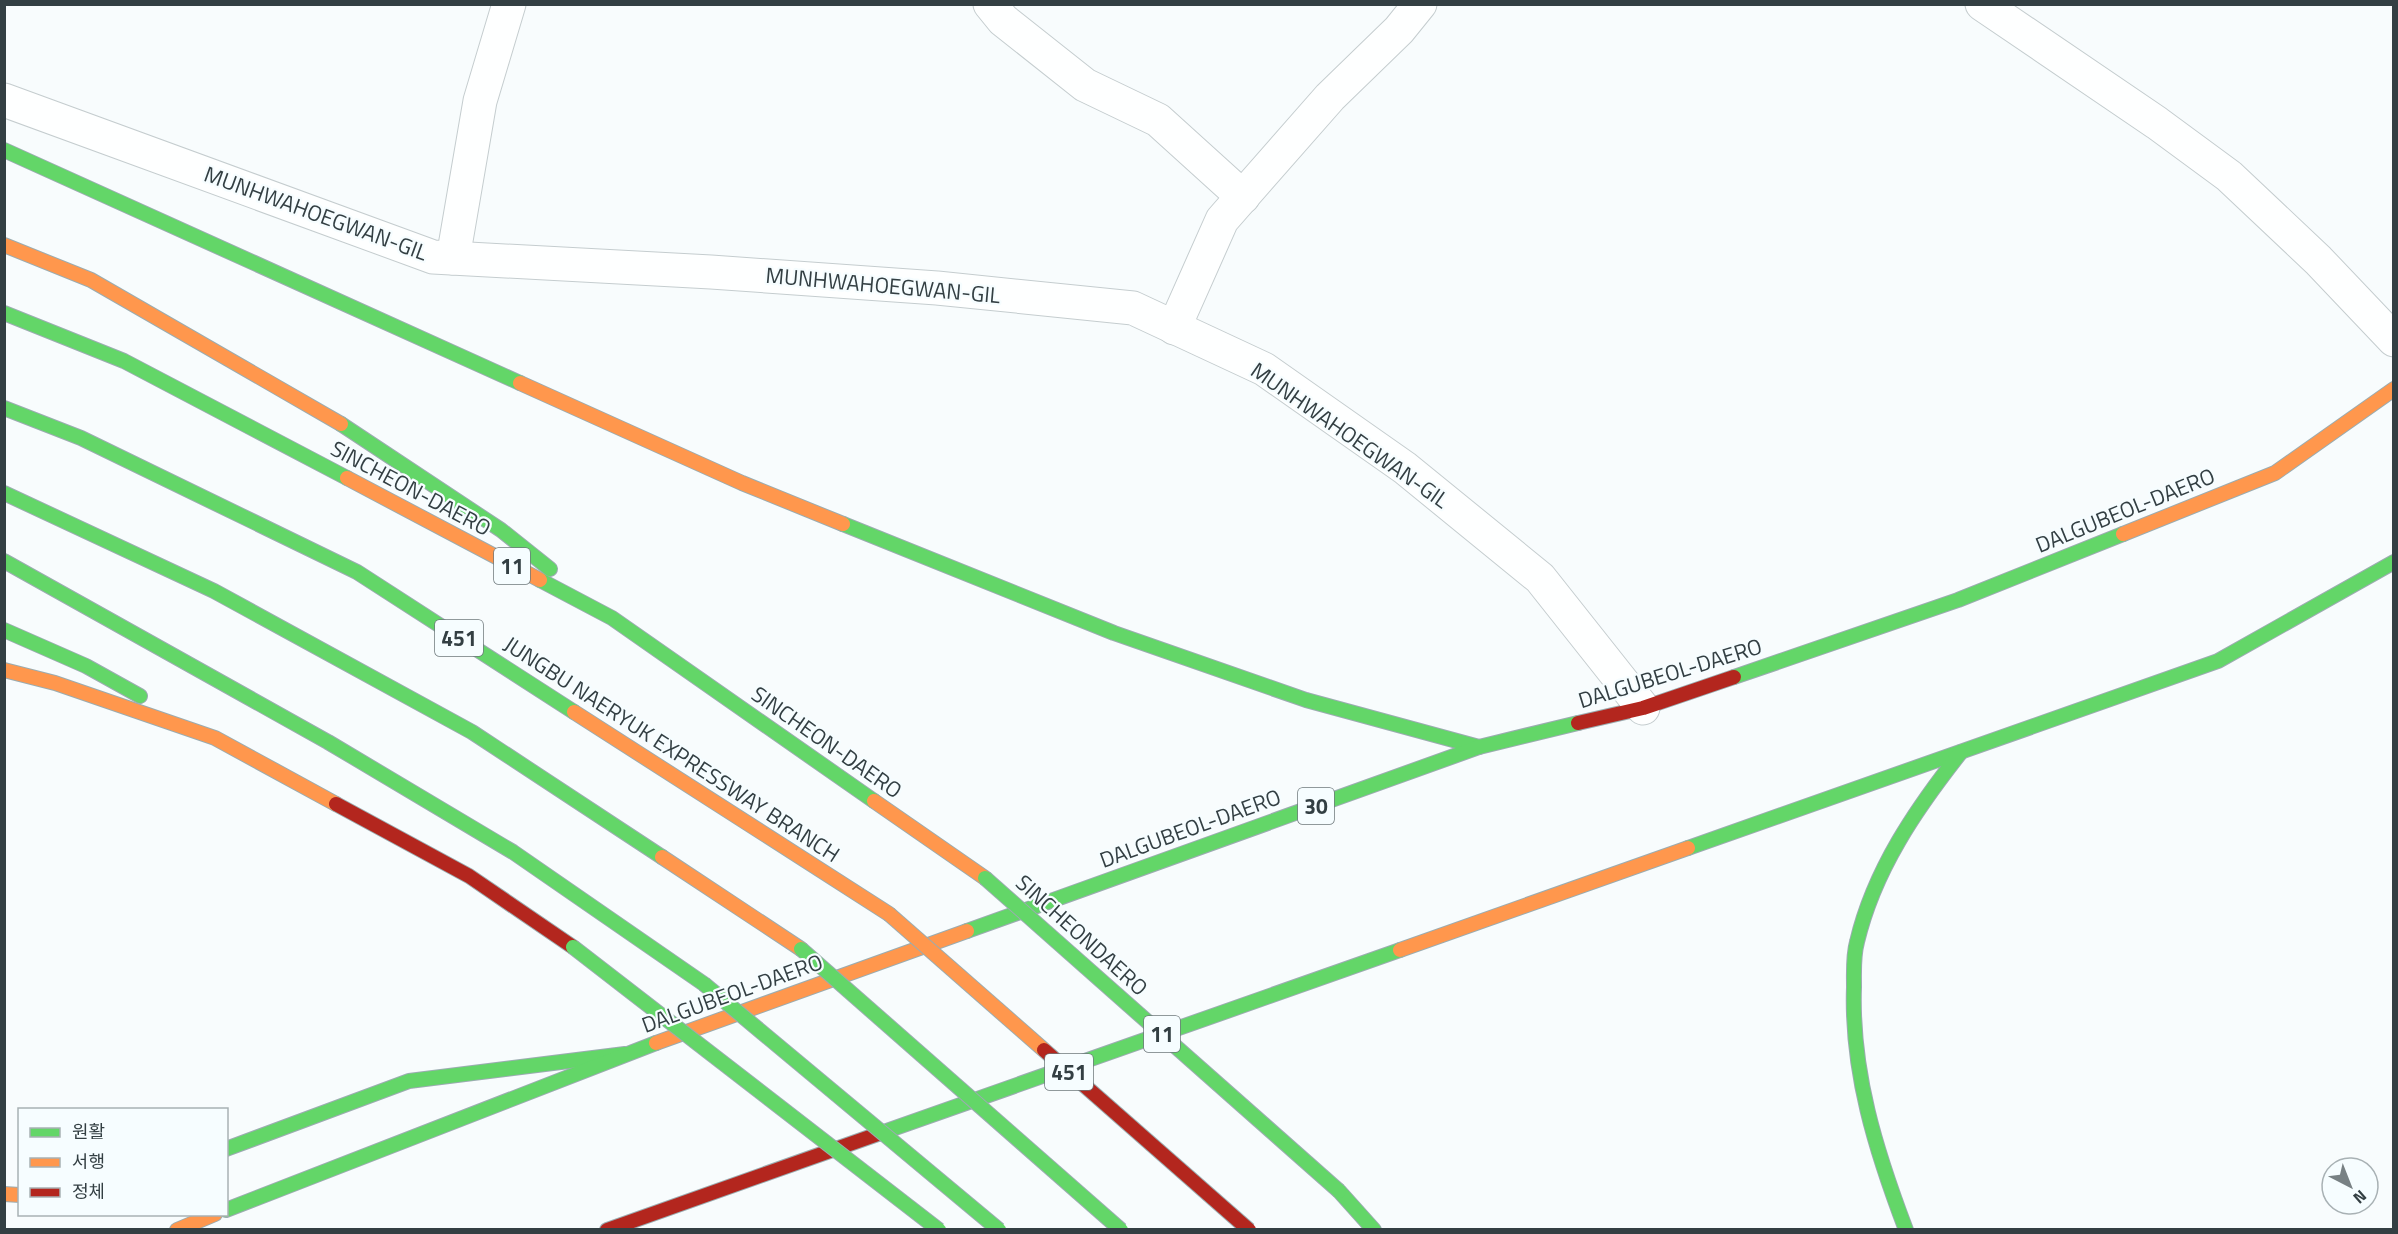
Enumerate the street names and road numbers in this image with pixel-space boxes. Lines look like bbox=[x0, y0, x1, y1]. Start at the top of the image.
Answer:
street label: MUNHWAHOEGWAN-GIL bbox=[200, 157, 433, 269]
street label: MUNHWAHOEGWAN-GIL bbox=[764, 258, 1002, 312]
street label: MUNHWAHOEGWAN-GIL bbox=[1244, 354, 1457, 517]
street label: SINCHEON-DAERO bbox=[325, 431, 497, 545]
street label: DALGUBEOL-DAERO bbox=[2030, 459, 2220, 561]
road number: 11 bbox=[494, 548, 530, 584]
road number: 451 bbox=[435, 620, 483, 656]
street label: JUNGBU NAERYUK EXPRESSWAY BRANCH bbox=[497, 627, 847, 871]
street label: DALGUBEOL-DAERO bbox=[1574, 629, 1766, 717]
street label: SINCHEON-DAERO bbox=[745, 677, 909, 807]
street label: DALGUBEOL-DAERO bbox=[1095, 779, 1285, 877]
road number: 30 bbox=[1298, 788, 1334, 824]
street label: SINCHEONDAERO bbox=[1008, 866, 1156, 1004]
street label: DALGUBEOL-DAERO bbox=[637, 944, 827, 1042]
road number: 11 bbox=[1144, 1016, 1180, 1052]
road number: 451 bbox=[1045, 1054, 1093, 1090]

